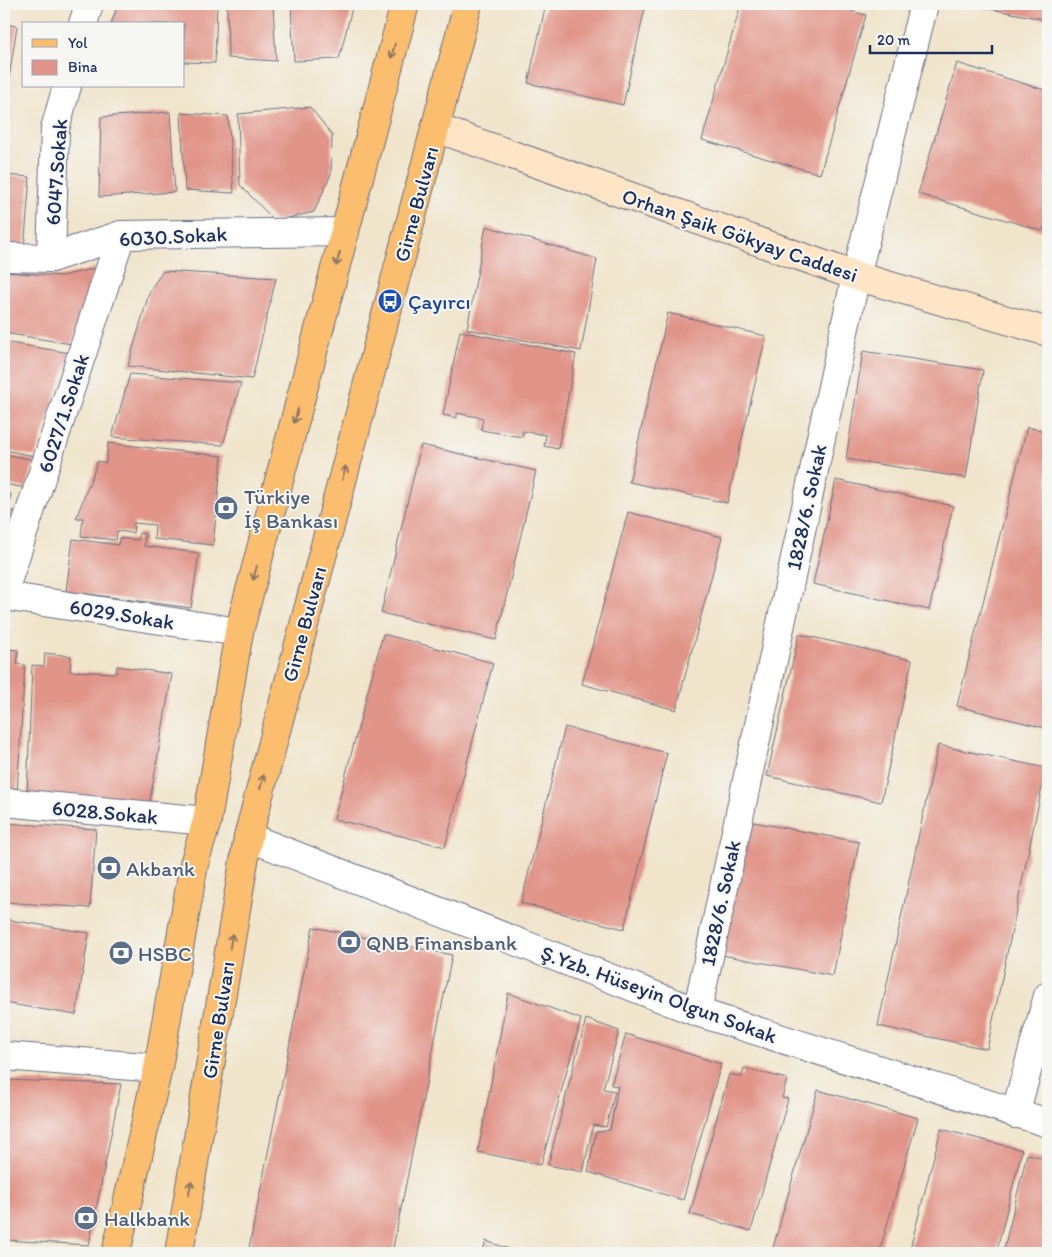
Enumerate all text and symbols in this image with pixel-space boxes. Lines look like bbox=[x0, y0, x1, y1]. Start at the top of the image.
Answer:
legend bbox=[22, 22, 185, 88]
scale bar bbox=[870, 22, 992, 54]
text: 20 m bbox=[877, 31, 911, 49]
text: Yol bbox=[68, 34, 88, 52]
one-way arrow bbox=[387, 42, 397, 58]
text: Bina bbox=[68, 58, 98, 76]
street label: 6047.Sokak bbox=[40, 118, 72, 226]
street label: Girne Bulvarı bbox=[389, 143, 443, 265]
street label: Orhan Şaik Gökyay Caddesi bbox=[619, 183, 861, 287]
street label: 6030.Sokak bbox=[118, 221, 228, 251]
one-way arrow bbox=[333, 250, 342, 266]
bus stop icon: Çayırcı bbox=[377, 288, 403, 314]
place label: Çayırcı bbox=[408, 289, 471, 314]
street label: 6027/1.Sokak bbox=[32, 350, 94, 476]
one-way arrow bbox=[291, 408, 301, 424]
street label: 1828/6. Sokak bbox=[780, 441, 832, 572]
one-way arrow bbox=[340, 465, 350, 481]
place label: Türkiye İş Bankası bbox=[244, 484, 338, 533]
bank icon: Türkiye İş Bankası bbox=[213, 495, 239, 521]
street label: Girne Bulvarı bbox=[277, 563, 331, 685]
one-way arrow bbox=[250, 565, 259, 581]
street label: 6029.Sokak bbox=[68, 593, 176, 635]
one-way arrow bbox=[258, 775, 268, 791]
street label: 6028.Sokak bbox=[51, 795, 159, 829]
street label: 1828/6. Sokak bbox=[694, 837, 746, 968]
bank icon: Akbank bbox=[96, 855, 122, 881]
place label: Akbank bbox=[126, 856, 195, 881]
bank icon: QNB Finansbank bbox=[336, 929, 362, 955]
place label: QNB Finansbank bbox=[366, 930, 517, 955]
one-way arrow bbox=[226, 934, 236, 950]
bank icon: HSBC bbox=[108, 940, 134, 966]
street label: Ş.Yzb. Hüseyin Olgun Sokak bbox=[537, 940, 781, 1048]
place label: HSBC bbox=[138, 941, 192, 966]
street label: Girne Bulvarı bbox=[196, 959, 240, 1081]
one-way arrow bbox=[185, 1180, 195, 1196]
bank icon: Halkbank bbox=[73, 1205, 99, 1231]
place label: Halkbank bbox=[104, 1206, 190, 1231]

